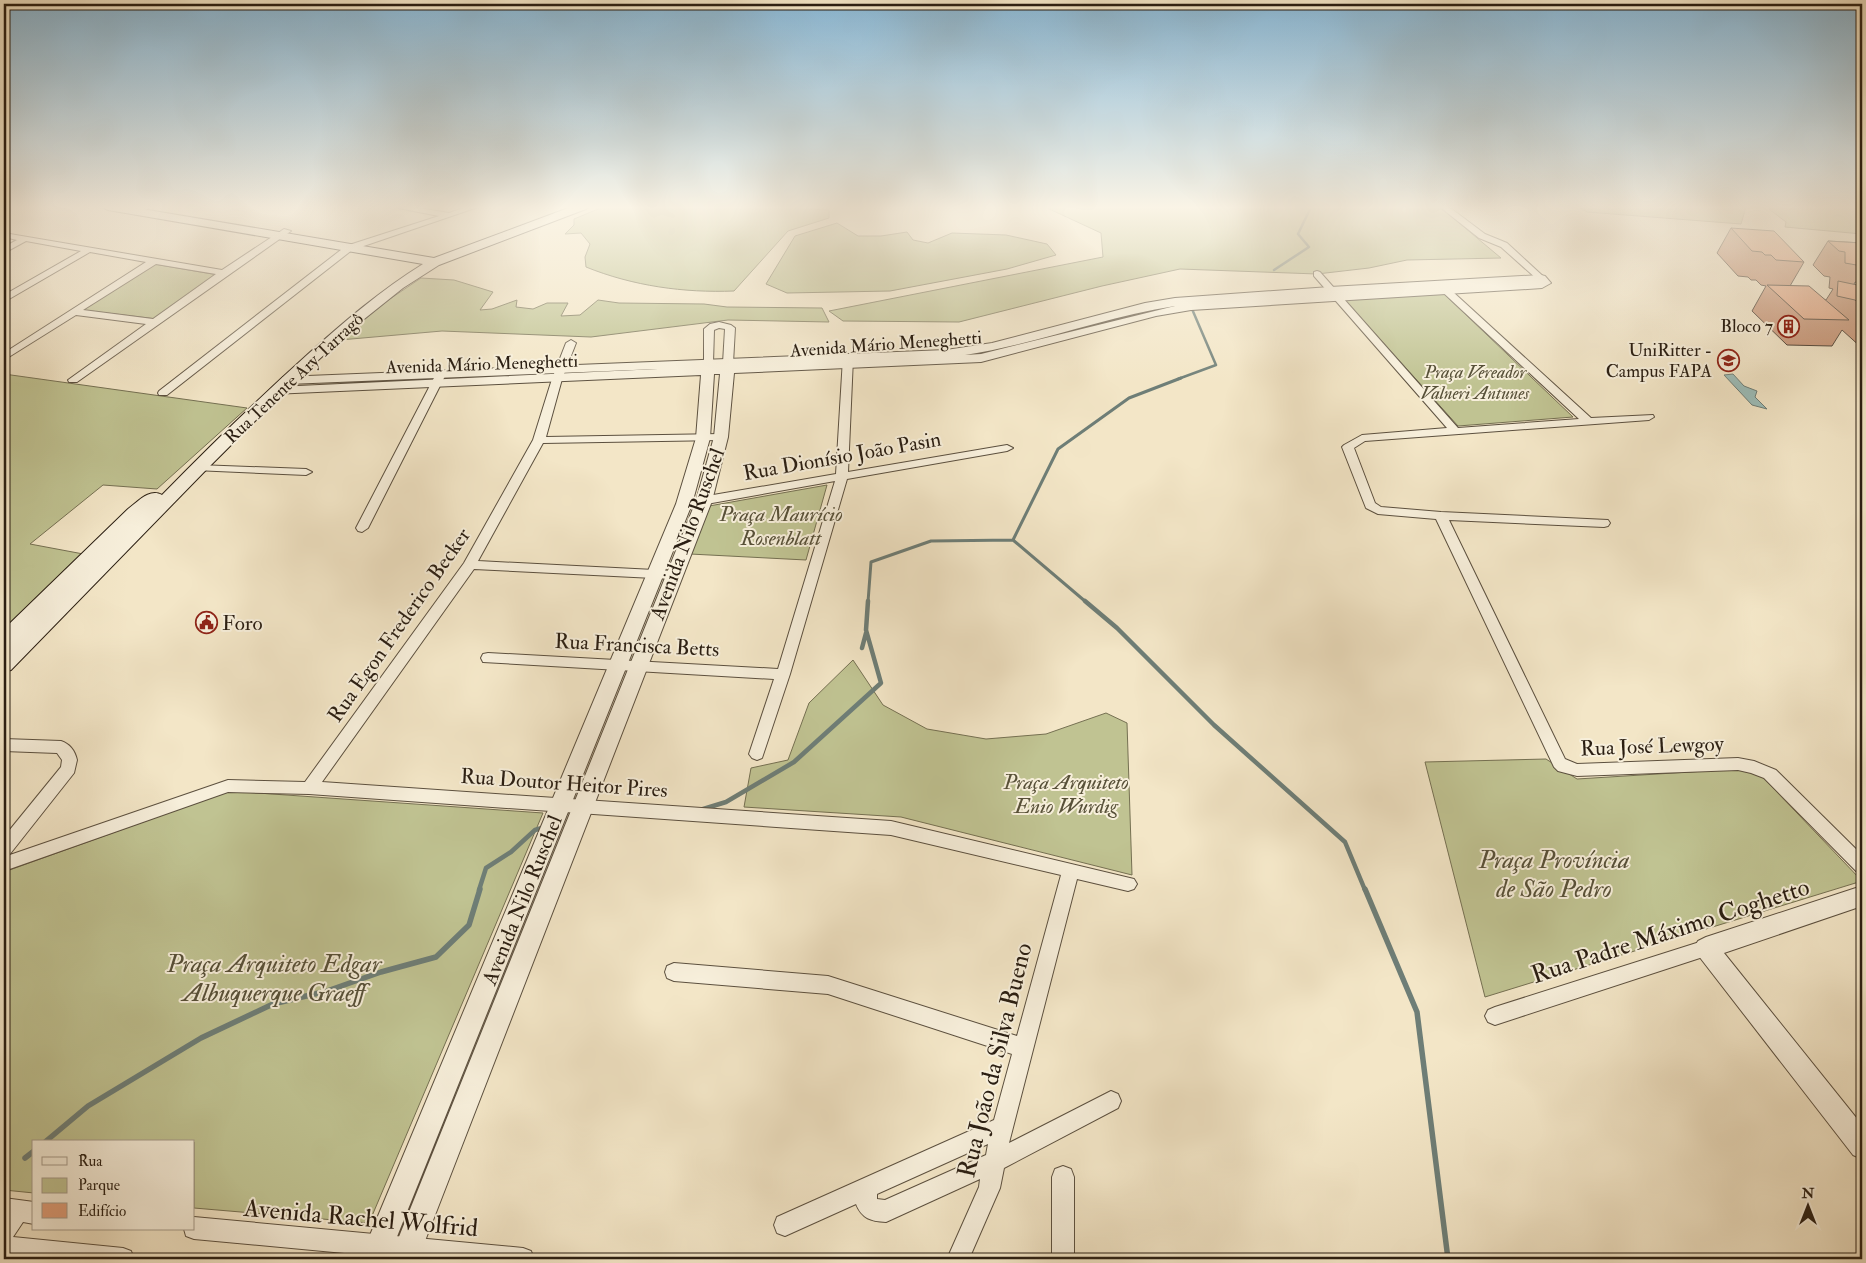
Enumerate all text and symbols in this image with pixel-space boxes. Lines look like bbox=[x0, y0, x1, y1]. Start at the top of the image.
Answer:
street label: Rua Tenente Ary Tarragô bbox=[220, 308, 369, 449]
building icon: Bloco 7 bbox=[1777, 314, 1801, 338]
place label: Bloco 7 bbox=[1720, 315, 1773, 338]
street label: Avenida Mário Meneghetti bbox=[788, 326, 983, 363]
place label: UniRitter - Campus FAPA bbox=[1606, 339, 1713, 383]
school or university icon: UniRitter - Campus FAPA bbox=[1716, 348, 1740, 372]
street label: Avenida Mário Meneghetti bbox=[384, 350, 579, 379]
park label: Praça Vereador Valneri Antunes bbox=[1421, 361, 1530, 405]
street label: Rua Dionísio João Pasin bbox=[741, 426, 943, 487]
street label: Avenida Nilo Ruschel bbox=[644, 444, 731, 625]
park label: Praça Maurício Rosenblatt bbox=[718, 501, 843, 552]
street label: Rua Egon Frederico Becker bbox=[322, 523, 477, 728]
place label: Foro bbox=[222, 610, 263, 637]
public building icon: Foro bbox=[194, 611, 218, 635]
street label: Rua Francisca Betts bbox=[554, 628, 720, 663]
street label: Rua José Lewgoy bbox=[1580, 730, 1725, 762]
street label: Rua Doutor Heitor Pires bbox=[459, 763, 668, 804]
park label: Praça Arquiteto Enio Wurdig bbox=[1002, 769, 1129, 820]
street label: Avenida Nilo Ruschel bbox=[476, 811, 569, 990]
park label: Praça Província de São Pedro bbox=[1477, 845, 1630, 905]
street label: Rua Padre Máximo Coghetto bbox=[1527, 872, 1813, 991]
street label: Rua João da Silva Bueno bbox=[951, 940, 1040, 1181]
park label: Praça Arquiteto Edgar Albuquerque Graeff bbox=[166, 949, 383, 1009]
legend bbox=[32, 1140, 195, 1230]
text: Rua bbox=[78, 1152, 103, 1171]
text: Parque bbox=[78, 1176, 120, 1195]
north arrow bbox=[1784, 1180, 1834, 1230]
text: N bbox=[1801, 1185, 1815, 1202]
street label: Avenida Rachel Wolfrid bbox=[242, 1193, 479, 1244]
text: Edifício bbox=[78, 1202, 126, 1221]

